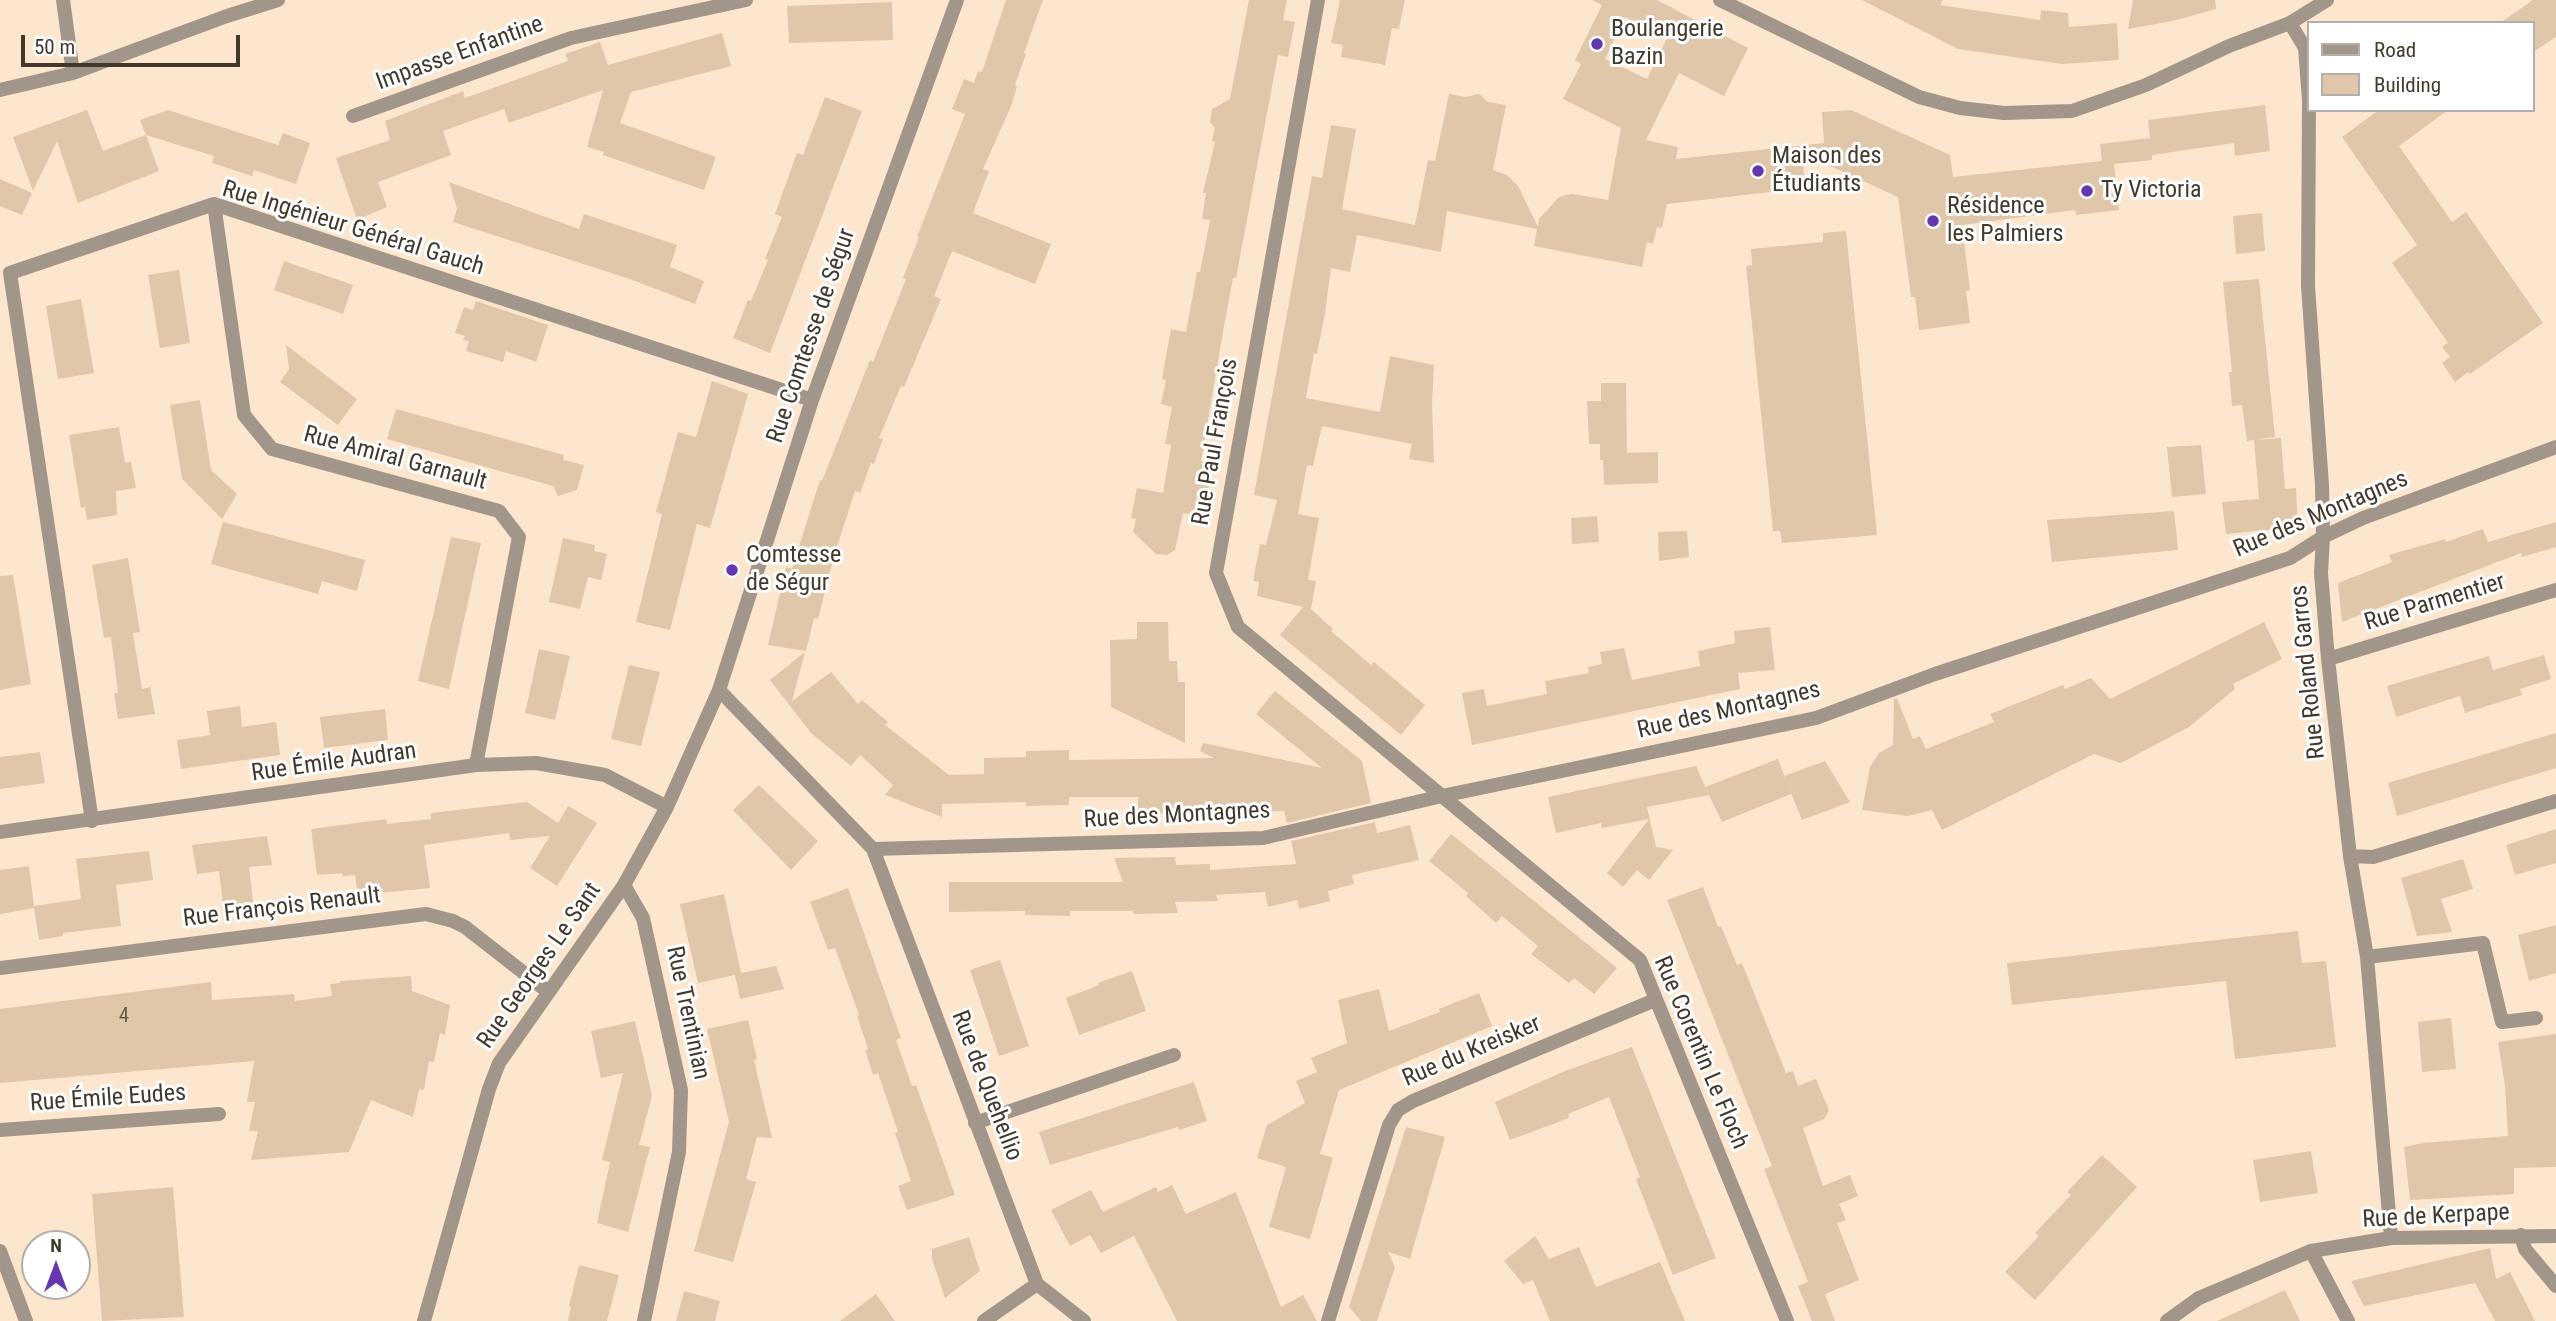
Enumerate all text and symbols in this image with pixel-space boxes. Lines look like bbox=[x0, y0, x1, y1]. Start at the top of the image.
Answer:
street label: Impasse Enfantine bbox=[372, 10, 548, 98]
place label: Boulangerie Bazin bbox=[1611, 16, 1724, 72]
scale bar bbox=[24, 21, 243, 65]
legend bbox=[2308, 21, 2535, 112]
text: 50 m bbox=[34, 35, 75, 59]
marker: Boulangerie Bazin bbox=[1589, 36, 1605, 52]
text: Road bbox=[2374, 38, 2416, 62]
text: Building bbox=[2374, 73, 2441, 97]
place label: Maison des Étudiants bbox=[1772, 143, 1881, 199]
marker: Maison des Étudiants bbox=[1750, 163, 1766, 179]
street label: Rue Ingénieur Général Gauch bbox=[219, 175, 487, 283]
place label: Ty Victoria bbox=[2101, 177, 2201, 205]
marker: Ty Victoria bbox=[2079, 183, 2095, 199]
place label: Résidence les Palmiers bbox=[1947, 193, 2063, 249]
marker: Résidence les Palmiers bbox=[1925, 213, 1941, 229]
street label: Rue Comtesse de Ségur bbox=[762, 225, 862, 447]
street label: Rue Paul François bbox=[1187, 356, 1245, 528]
street label: Rue Amiral Garnault bbox=[300, 421, 490, 497]
street label: Rue des Montagnes bbox=[2229, 465, 2413, 565]
place label: Comtesse de Ségur bbox=[746, 542, 841, 598]
marker: Comtesse de Ségur bbox=[724, 562, 740, 578]
street label: Rue Parmentier bbox=[2361, 568, 2509, 638]
street label: Rue Roland Garros bbox=[2286, 583, 2332, 761]
street label: Rue des Montagnes bbox=[1635, 676, 1823, 746]
street label: Rue Émile Audran bbox=[250, 737, 418, 789]
street label: Rue des Montagnes bbox=[1083, 797, 1271, 835]
street label: Rue Georges Le Sant bbox=[472, 877, 608, 1055]
street label: Rue François Renault bbox=[182, 882, 382, 934]
street label: Rue Trentinian bbox=[659, 944, 715, 1082]
street label: Rue Corentin Le Floch bbox=[1646, 952, 1754, 1154]
house number: 4 bbox=[119, 1004, 129, 1030]
street label: Rue de Quehellio bbox=[944, 1007, 1028, 1165]
street label: Rue du Kreisker bbox=[1399, 1010, 1545, 1094]
street label: Rue Émile Eudes bbox=[29, 1079, 187, 1119]
street label: Rue de Kerpape bbox=[2362, 1199, 2510, 1235]
north arrow bbox=[21, 1230, 91, 1300]
text: N bbox=[50, 1234, 62, 1257]

